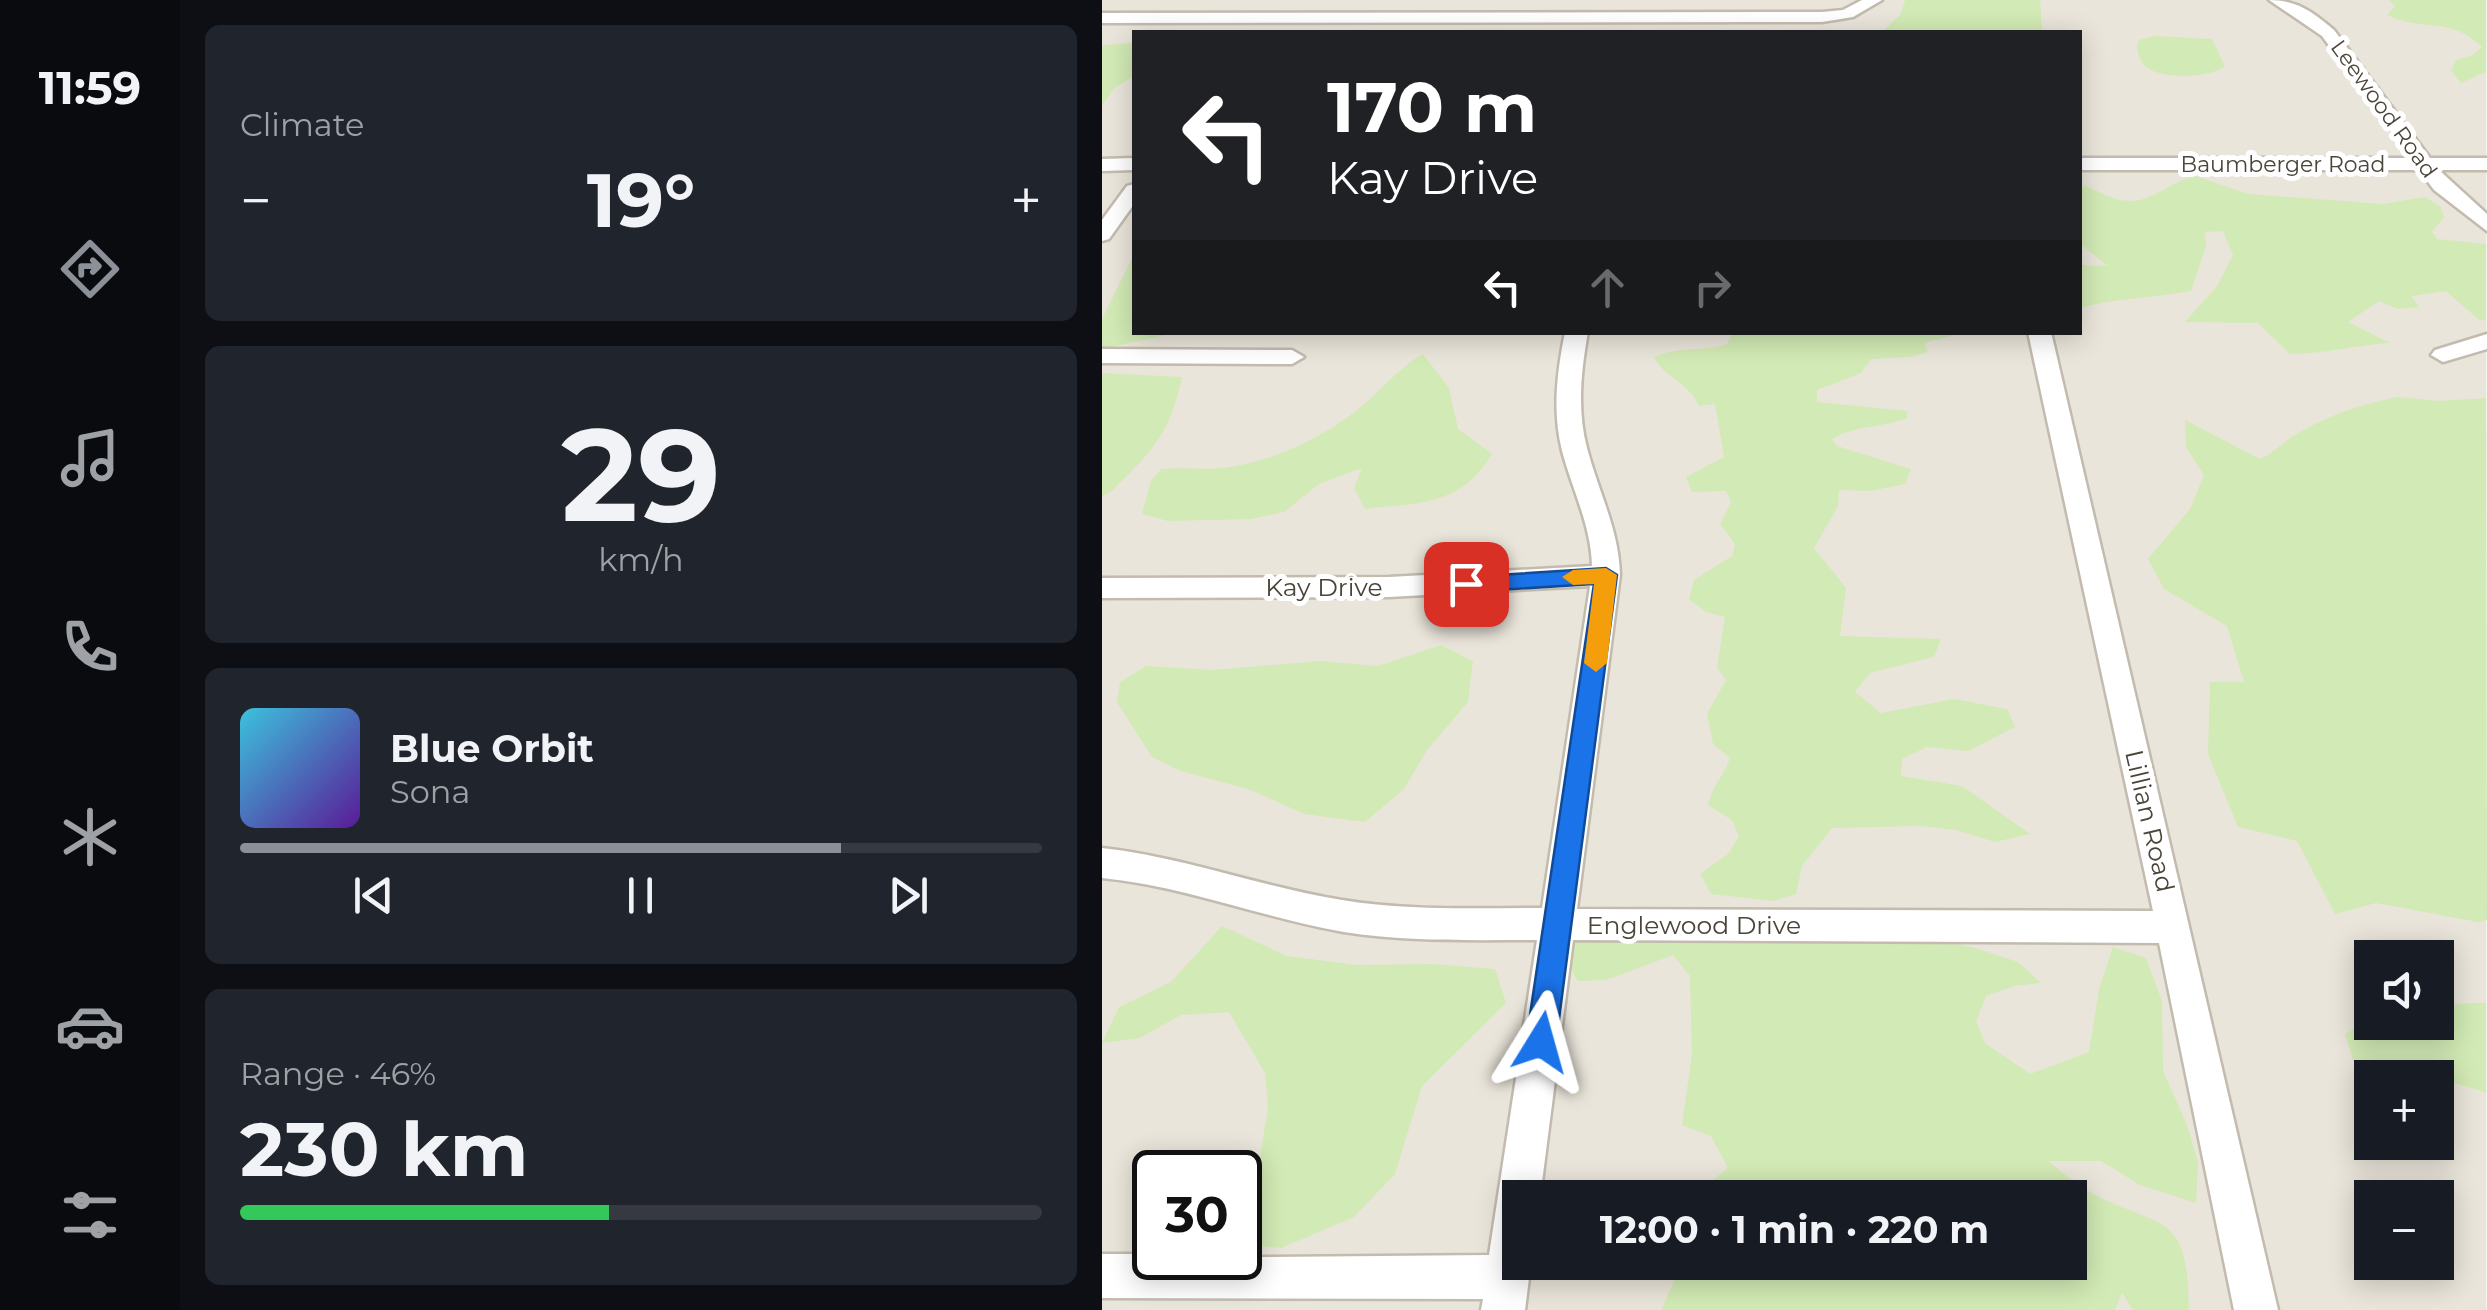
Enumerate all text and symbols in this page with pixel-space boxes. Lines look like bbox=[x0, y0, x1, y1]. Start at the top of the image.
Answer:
street label: Leewood Road bbox=[2325, 35, 2443, 183]
text: 11:59 bbox=[39, 60, 141, 115]
text: 170 m bbox=[1327, 64, 1537, 150]
icon: left bbox=[1162, 70, 1292, 200]
text: Climate bbox=[240, 105, 364, 144]
text: Kay Drive bbox=[1327, 150, 1538, 205]
street label: Baumberger Road bbox=[2181, 151, 2385, 178]
text: 19° bbox=[587, 154, 695, 246]
text: − bbox=[240, 167, 272, 234]
text: + bbox=[1010, 167, 1042, 234]
icon: directions bbox=[55, 234, 125, 304]
icon: left bbox=[1475, 260, 1530, 315]
icon: ahead bbox=[1580, 260, 1635, 315]
icon: right bbox=[1685, 260, 1740, 315]
text: 29 bbox=[561, 395, 721, 554]
icon: music bbox=[55, 423, 125, 493]
text: km/h bbox=[598, 540, 684, 579]
pin bbox=[1424, 542, 1509, 627]
icon: arrive bbox=[1439, 557, 1494, 612]
street label: Kay Drive bbox=[1265, 572, 1383, 602]
icon: phone bbox=[55, 612, 125, 682]
text: Blue Orbit bbox=[390, 725, 594, 772]
street label: Lillian Road bbox=[2119, 747, 2181, 895]
text: Sona bbox=[390, 772, 470, 811]
icon: climate bbox=[55, 802, 125, 872]
icon: previous bbox=[346, 868, 401, 923]
icon: pause bbox=[613, 868, 668, 923]
icon: next bbox=[881, 868, 936, 923]
street label: Englewood Drive bbox=[1587, 910, 1801, 940]
map controls bbox=[2354, 940, 2454, 1280]
button: sound bbox=[2354, 940, 2454, 1040]
position arrow bbox=[1489, 990, 1593, 1094]
icon: car bbox=[55, 991, 125, 1061]
text: Range · 46% bbox=[240, 1054, 436, 1093]
button: + bbox=[2354, 1060, 2454, 1160]
text: 230 km bbox=[240, 1103, 528, 1195]
speed limit sign: 30 bbox=[1132, 1150, 1262, 1280]
icon: filters bbox=[55, 1180, 125, 1250]
button: − bbox=[2354, 1180, 2454, 1280]
text: 12:00 · 1 min · 220 m bbox=[1600, 1206, 1989, 1253]

